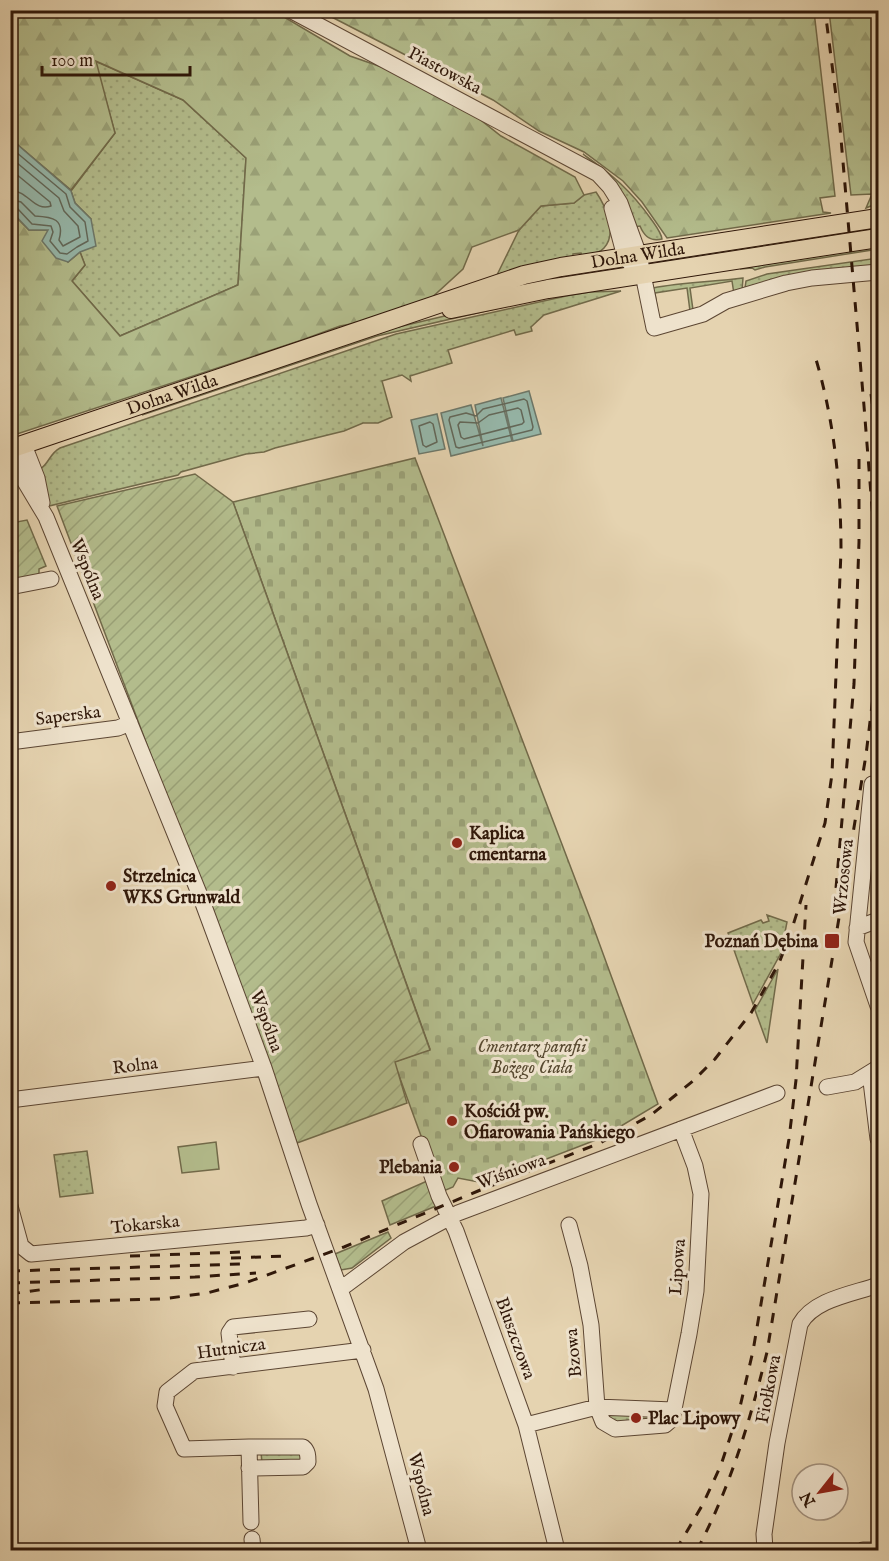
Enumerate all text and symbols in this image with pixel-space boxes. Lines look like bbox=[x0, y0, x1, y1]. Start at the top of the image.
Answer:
scale bar bbox=[42, 39, 190, 77]
street label: Piastowska bbox=[403, 42, 485, 100]
text: 100 m bbox=[51, 50, 93, 73]
street label: Dolna Wilda bbox=[589, 238, 687, 275]
street label: Dolna Wilda bbox=[124, 369, 221, 422]
street label: Wspólna bbox=[64, 535, 109, 604]
street label: Saperska bbox=[34, 701, 102, 732]
place label: Kaplica cmentarna bbox=[469, 823, 548, 867]
marker: Kaplica cmentarna bbox=[450, 836, 464, 850]
street label: Wrzosowa bbox=[829, 838, 860, 916]
place label: Strzelnica WKS Grunwald bbox=[122, 866, 240, 910]
marker: Strzelnica WKS Grunwald bbox=[104, 879, 118, 893]
place label: Poznań Dębina bbox=[705, 931, 819, 954]
marker: Poznań Dębina bbox=[823, 932, 841, 950]
street label: Wspólna bbox=[244, 987, 287, 1056]
park label: Cmentarz parafii Bożego Ciała bbox=[478, 1036, 588, 1080]
street label: Rolna bbox=[111, 1052, 159, 1081]
place label: Kościół pw. Ofiarowania Pańskiego bbox=[464, 1101, 635, 1145]
marker: Kościół pw. Ofiarowania Pańskiego bbox=[445, 1114, 459, 1128]
street label: Wiśniowa bbox=[474, 1149, 549, 1195]
place label: Plebania bbox=[379, 1157, 443, 1180]
marker: Plebania bbox=[447, 1160, 461, 1174]
street label: Tokarska bbox=[110, 1210, 181, 1241]
street label: Lipowa bbox=[665, 1238, 692, 1296]
street label: Bluszczowa bbox=[489, 1294, 540, 1383]
street label: Bzowa bbox=[561, 1327, 588, 1378]
street label: Hutnicza bbox=[195, 1333, 267, 1366]
street label: Fiołkowa bbox=[752, 1353, 787, 1425]
place label: Plac Lipowy bbox=[648, 1408, 741, 1431]
marker: Plac Lipowy bbox=[629, 1411, 643, 1425]
street label: Wspólna bbox=[402, 1450, 440, 1519]
north arrow bbox=[790, 1462, 850, 1522]
text: N bbox=[797, 1487, 822, 1511]

